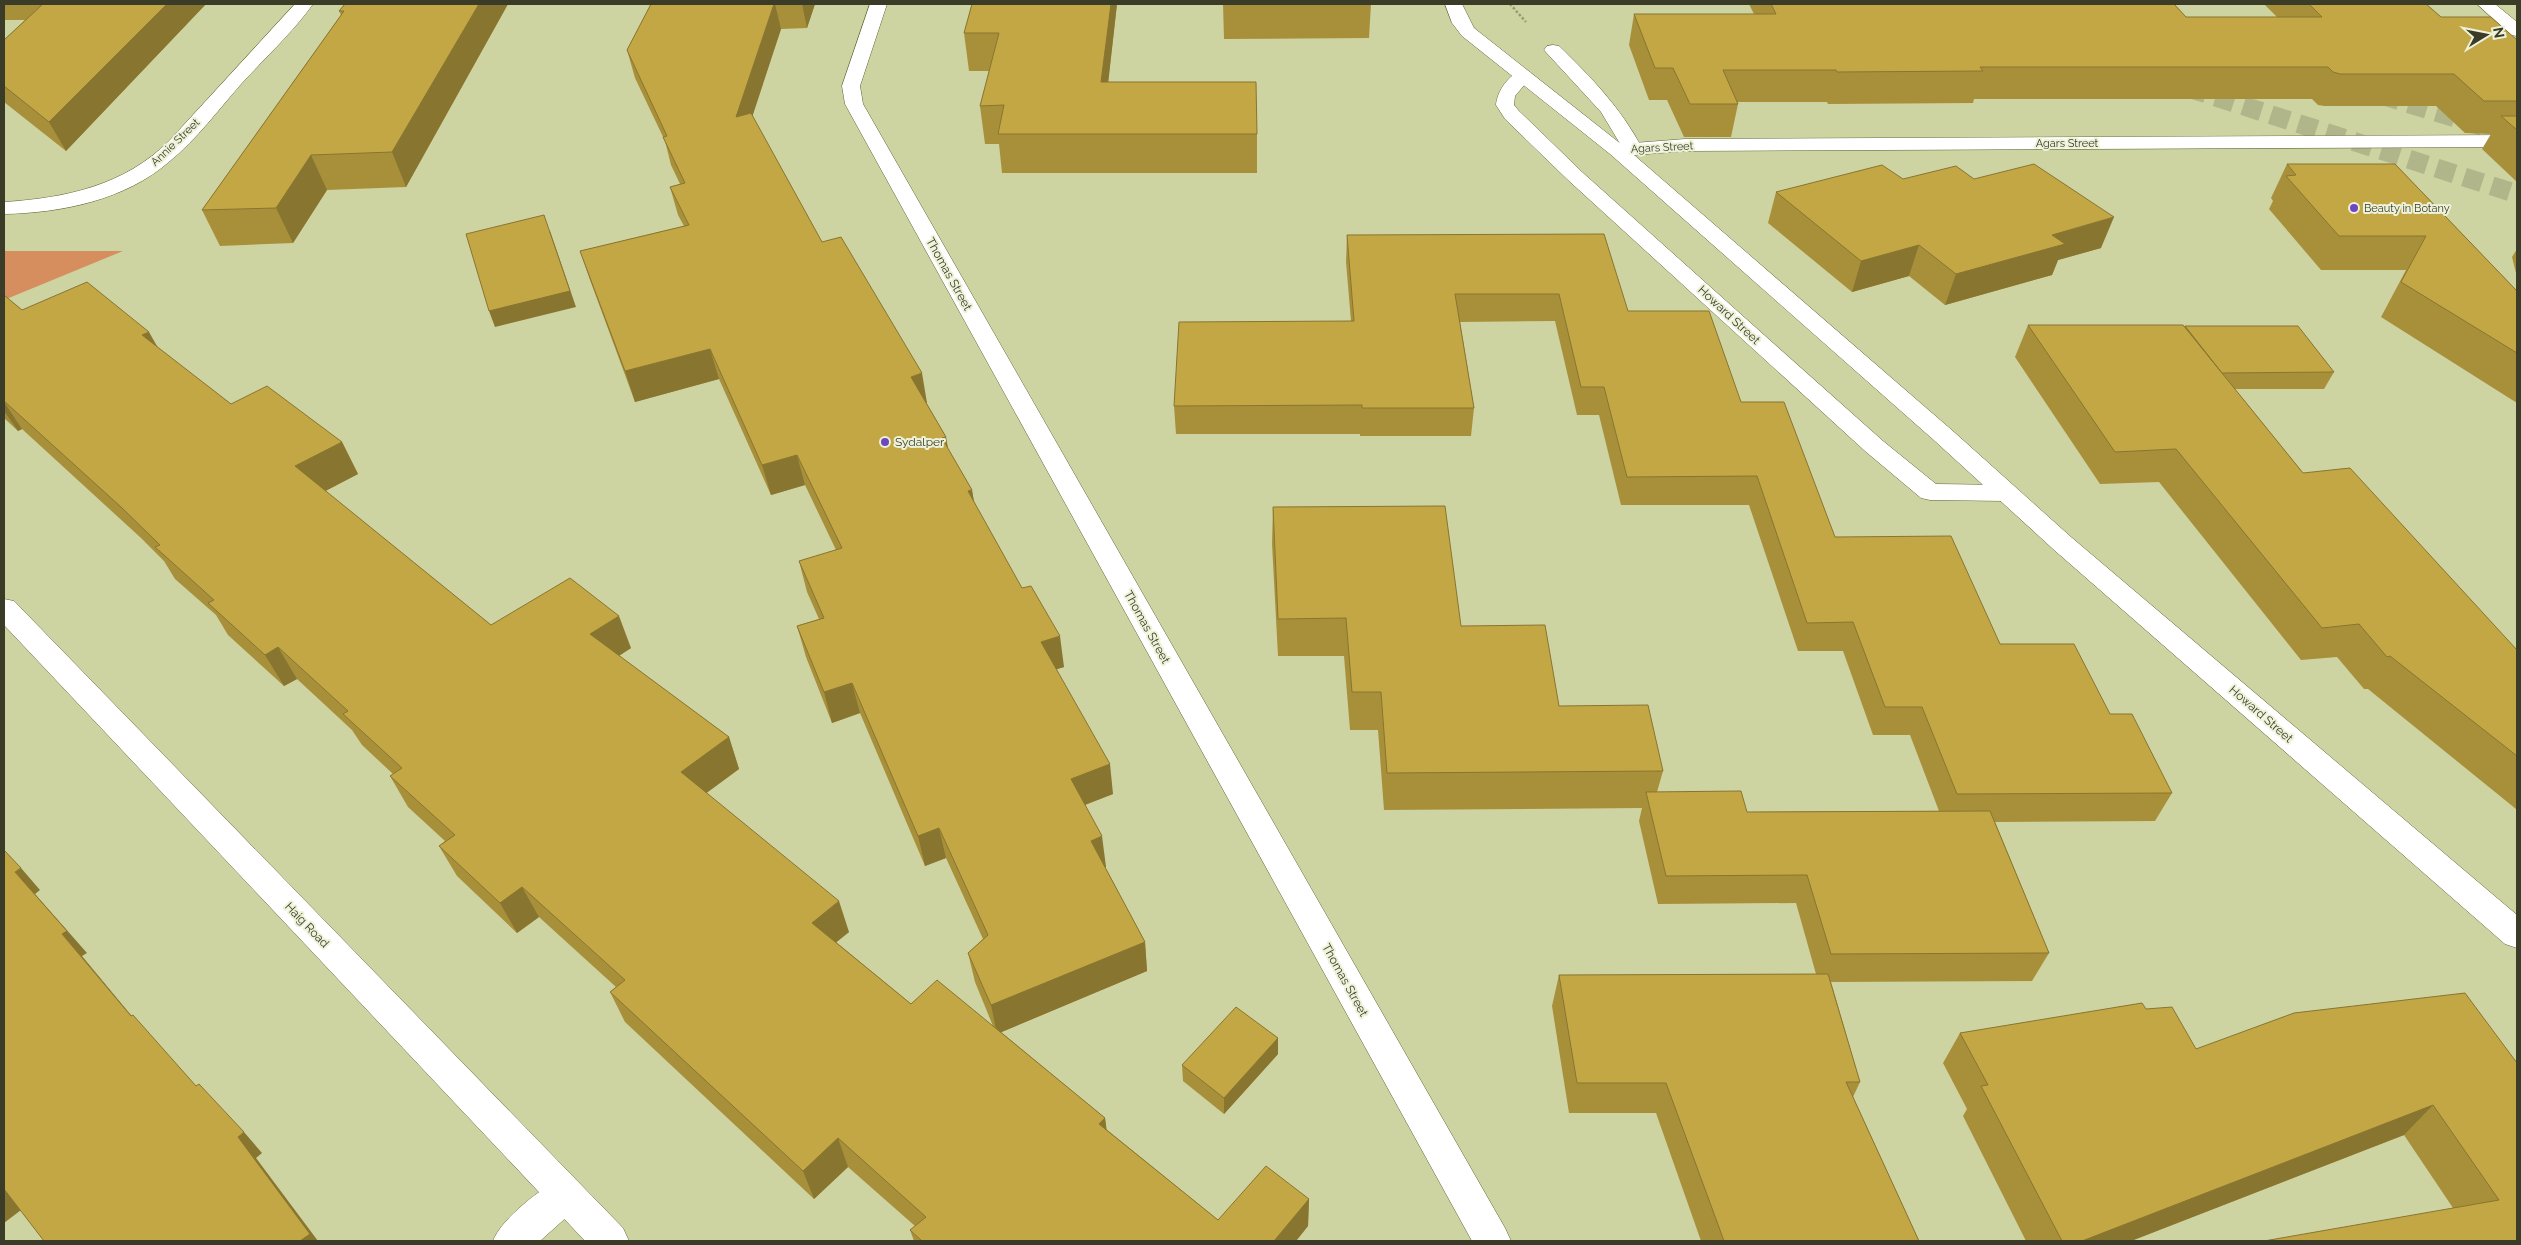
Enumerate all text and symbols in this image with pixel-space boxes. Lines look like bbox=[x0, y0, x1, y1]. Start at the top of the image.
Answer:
north arrow bbox=[2461, 10, 2511, 60]
text: N bbox=[2490, 26, 2508, 39]
street label: Annie Street bbox=[148, 116, 203, 169]
street label: Agars Street bbox=[2036, 137, 2099, 150]
street label: Agars Street bbox=[1630, 139, 1694, 156]
marker: Beauty in Botany bbox=[2348, 202, 2360, 214]
place label: Beauty in Botany bbox=[2364, 202, 2450, 215]
street label: Thomas Street bbox=[923, 235, 975, 313]
street label: Howard Street bbox=[1695, 283, 1763, 347]
place label: Sydalper bbox=[895, 435, 945, 449]
marker: Sydalper bbox=[879, 436, 891, 448]
street label: Thomas Street bbox=[1121, 588, 1173, 666]
street label: Howard Street bbox=[2226, 683, 2296, 745]
street label: Haig Road bbox=[282, 900, 332, 950]
street label: Thomas Street bbox=[1319, 941, 1371, 1019]

